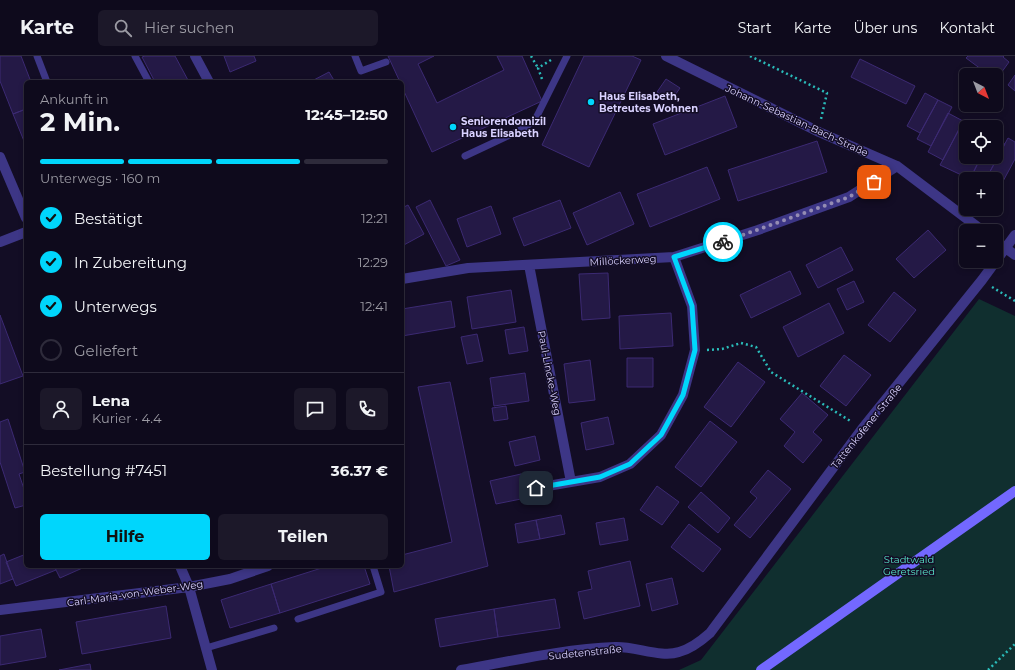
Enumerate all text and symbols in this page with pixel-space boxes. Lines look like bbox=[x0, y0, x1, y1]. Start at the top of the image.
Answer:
search box bbox=[98, 10, 378, 46]
text: Karte bbox=[20, 16, 74, 39]
icon: search bbox=[112, 17, 134, 39]
text: Hier suchen bbox=[144, 18, 234, 37]
text: Start bbox=[738, 19, 772, 37]
text: Karte bbox=[794, 19, 831, 37]
text: Über uns bbox=[853, 19, 917, 37]
text: Kontakt bbox=[939, 19, 995, 37]
north arrow bbox=[959, 68, 1003, 112]
map controls bbox=[959, 68, 1003, 268]
street label: Johann-Sebastian-Bach-Straße bbox=[722, 81, 870, 159]
place label: Haus Elisabeth, Betreutes Wohnen bbox=[599, 90, 698, 115]
text: Ankunft in bbox=[40, 91, 109, 107]
marker: Haus Elisabeth, Betreutes Wohnen bbox=[586, 97, 596, 107]
text: 12:45–12:50 bbox=[305, 105, 388, 124]
text: 2 Min. bbox=[40, 106, 120, 138]
place label: Seniorendomizil Haus Elisabeth bbox=[461, 115, 546, 140]
button: locate bbox=[959, 120, 1003, 164]
marker: Seniorendomizil Haus Elisabeth bbox=[448, 122, 458, 132]
pin bbox=[857, 165, 891, 199]
text: Unterwegs · 160 m bbox=[40, 170, 160, 186]
icon: bag bbox=[863, 171, 885, 193]
button: + bbox=[959, 172, 1003, 216]
icon: check bbox=[40, 207, 62, 229]
text: Bestätigt bbox=[74, 209, 143, 228]
text: 12:21 bbox=[361, 210, 388, 226]
courier bbox=[703, 222, 743, 262]
button: − bbox=[959, 224, 1003, 268]
icon: bike bbox=[712, 231, 734, 253]
icon: check bbox=[40, 251, 62, 273]
street label: Millöckerweg bbox=[589, 252, 657, 269]
text: In Zubereitung bbox=[74, 253, 187, 272]
text: 12:29 bbox=[358, 254, 388, 270]
icon: check bbox=[40, 295, 62, 317]
text: Unterwegs bbox=[74, 297, 157, 316]
text: 12:41 bbox=[360, 298, 388, 314]
street label: Paul-Lincke-Weg bbox=[535, 330, 564, 417]
text: Geliefert bbox=[74, 341, 138, 360]
street label: Tattenkofener Straße bbox=[828, 381, 905, 471]
button: person bbox=[40, 388, 82, 430]
button: chat bbox=[294, 388, 336, 430]
button: phone bbox=[346, 388, 388, 430]
text: Lena bbox=[92, 391, 130, 410]
text: Kurier · 4.4 bbox=[92, 410, 162, 426]
text: Bestellung #7451 bbox=[40, 461, 167, 480]
text: 36.37 € bbox=[331, 461, 388, 480]
pin bbox=[519, 471, 553, 505]
icon: home bbox=[525, 477, 547, 499]
button: Hilfe bbox=[40, 514, 210, 560]
button: Teilen bbox=[218, 514, 388, 560]
park label: Stadtwald Geretsried bbox=[883, 553, 935, 578]
street label: Carl-Maria-von-Weber-Weg bbox=[66, 578, 204, 609]
street label: Sudetenstraße bbox=[548, 642, 622, 663]

